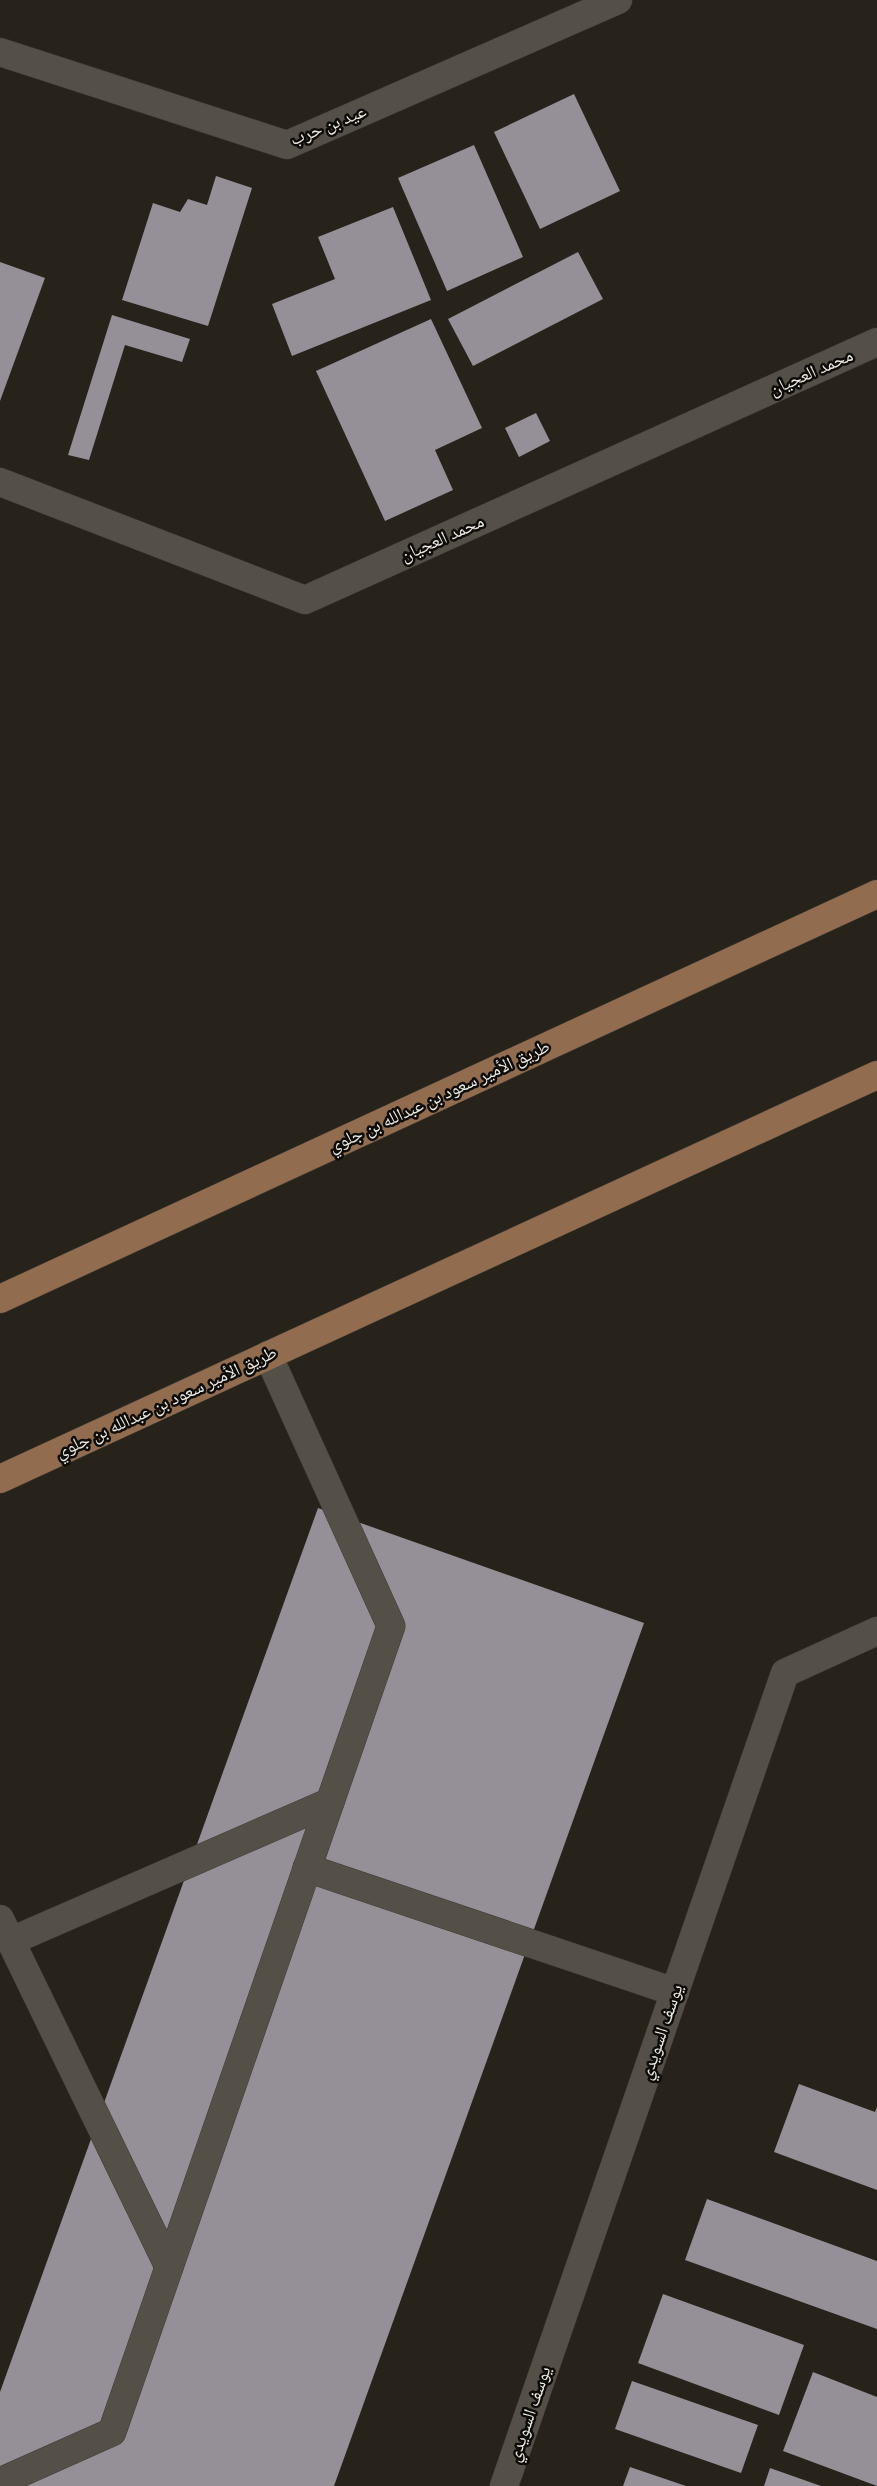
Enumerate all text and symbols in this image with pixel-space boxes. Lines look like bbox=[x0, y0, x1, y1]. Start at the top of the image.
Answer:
street label: عيد بن حرب bbox=[287, 100, 369, 150]
street label: محمد العجيان bbox=[766, 344, 856, 400]
street label: محمد العجيان bbox=[397, 510, 487, 566]
street label: طريق الأمير سعود بن عبدالله بن جلوي bbox=[325, 1035, 555, 1160]
street label: طريق الأمير سعود بن عبدالله بن جلوي bbox=[52, 1341, 282, 1466]
street label: يوسف السويدي bbox=[634, 1981, 691, 2084]
street label: يوسف السويدي bbox=[502, 2363, 559, 2466]

